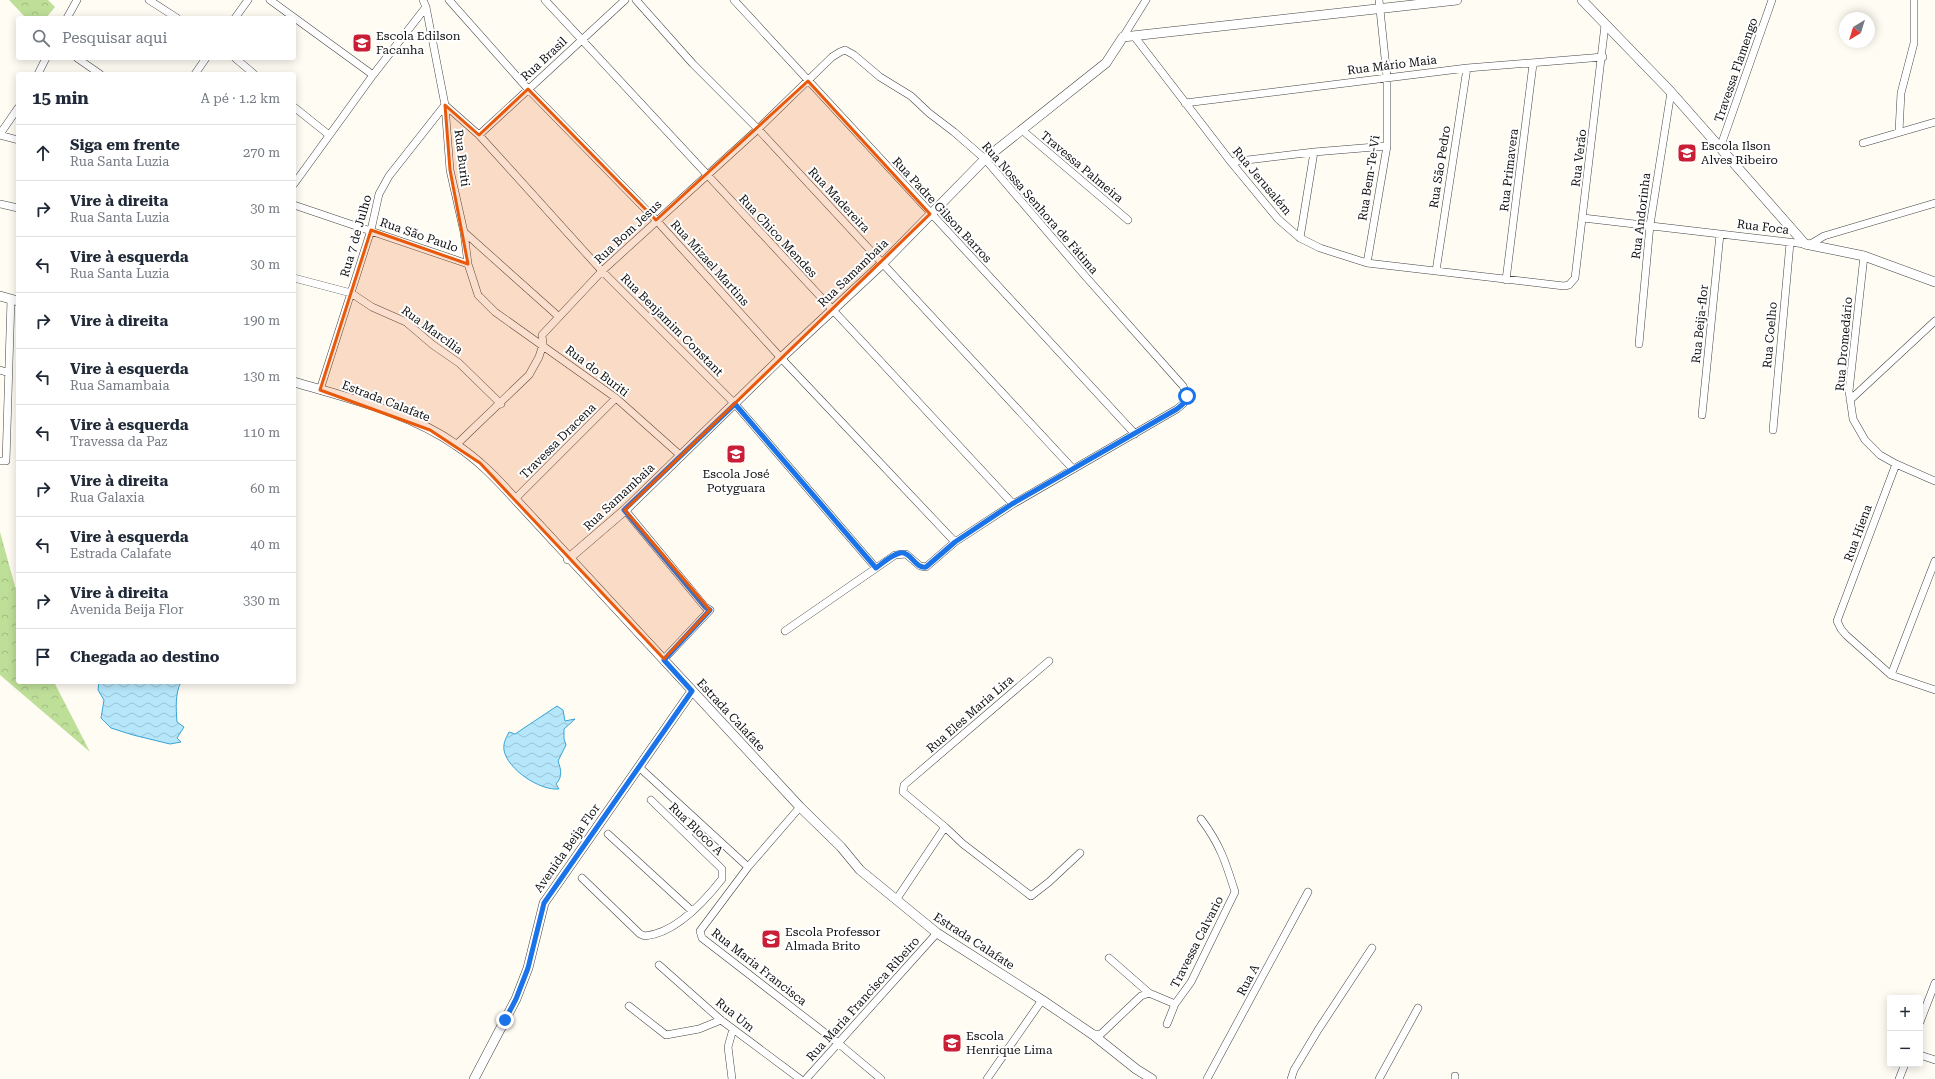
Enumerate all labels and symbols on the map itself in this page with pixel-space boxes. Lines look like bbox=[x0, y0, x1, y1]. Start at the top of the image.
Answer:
north arrow bbox=[1839, 12, 1875, 48]
street label: Travessa Flamengo bbox=[1712, 16, 1760, 124]
place label: Escola Edilson Facanha bbox=[376, 29, 461, 57]
school or university icon: Escola Edilson Facanha bbox=[351, 32, 373, 54]
street label: Rua Brasil bbox=[518, 34, 570, 84]
street label: Rua Mário Maia bbox=[1346, 52, 1438, 77]
street label: Rua São Pedro bbox=[1427, 125, 1453, 209]
street label: Rua Primavera bbox=[1497, 127, 1521, 212]
street label: Travessa Palmeira bbox=[1038, 128, 1126, 206]
street label: Rua Verão bbox=[1569, 128, 1589, 188]
street label: Rua Buriti bbox=[452, 129, 472, 188]
street label: Rua Bem-Te-Vi bbox=[1355, 134, 1383, 222]
street label: Rua Nossa Senhora de Fátima bbox=[979, 139, 1101, 277]
place label: Escola Ilson Alves Ribeiro bbox=[1701, 139, 1778, 167]
school or university icon: Escola Ilson Alves Ribeiro bbox=[1676, 142, 1698, 164]
street label: Rua Jerusalém bbox=[1230, 144, 1294, 218]
street label: Rua Padre Gilson Barros bbox=[890, 154, 995, 266]
street label: Rua Madereira bbox=[805, 165, 873, 236]
street label: Rua Andorinha bbox=[1629, 172, 1653, 260]
street label: Rua Chico Mendes bbox=[736, 192, 820, 280]
street label: Rua 7 de Julho bbox=[338, 193, 374, 279]
street label: Rua Bom Jesus bbox=[592, 197, 665, 267]
street label: Rua São Paulo bbox=[378, 215, 460, 255]
street label: Rua Mizael Martins bbox=[668, 217, 752, 309]
street label: Rua Foca bbox=[1736, 217, 1790, 237]
street label: Rua Samambaia bbox=[815, 236, 891, 310]
street label: Rua Benjamim Constant bbox=[618, 271, 726, 379]
street label: Rua Beija-flor bbox=[1689, 284, 1711, 364]
street label: Rua Dromedário bbox=[1833, 296, 1855, 392]
street label: Rua Coelho bbox=[1760, 301, 1780, 369]
street label: Rua Marcília bbox=[399, 303, 466, 357]
street label: Rua do Buriti bbox=[563, 343, 632, 399]
street label: Estrada Calafate bbox=[340, 378, 433, 424]
route start bbox=[1178, 387, 1196, 405]
street label: Travessa Dracena bbox=[517, 400, 599, 482]
school or university icon: Escola José Potyguara bbox=[725, 443, 747, 465]
street label: Rua Samambaia bbox=[581, 460, 658, 533]
place label: Escola José Potyguara bbox=[703, 467, 770, 495]
street label: Rua Hiena bbox=[1841, 502, 1875, 563]
street label: Rua Eles Maria Lira bbox=[924, 672, 1017, 756]
street label: Estrada Calafate bbox=[694, 676, 768, 754]
street label: Rua Bloco A bbox=[666, 800, 726, 859]
street label: Avenida Beija Flor bbox=[531, 801, 603, 895]
street label: Travessa Calvario bbox=[1168, 894, 1226, 990]
street label: Estrada Calafate bbox=[931, 910, 1017, 973]
place label: Escola Professor Almada Brito bbox=[785, 925, 880, 953]
street label: Rua Maria Francisca bbox=[709, 926, 810, 1009]
school or university icon: Escola Professor Almada Brito bbox=[760, 928, 782, 950]
street label: Rua Maria Francisca Ribeiro bbox=[803, 934, 923, 1064]
street label: Rua A bbox=[1234, 961, 1262, 998]
street label: Rua Um bbox=[713, 995, 757, 1035]
route end bbox=[496, 1011, 514, 1029]
place label: Escola Henrique Lima bbox=[966, 1029, 1053, 1057]
school or university icon: Escola Henrique Lima bbox=[941, 1032, 963, 1054]

